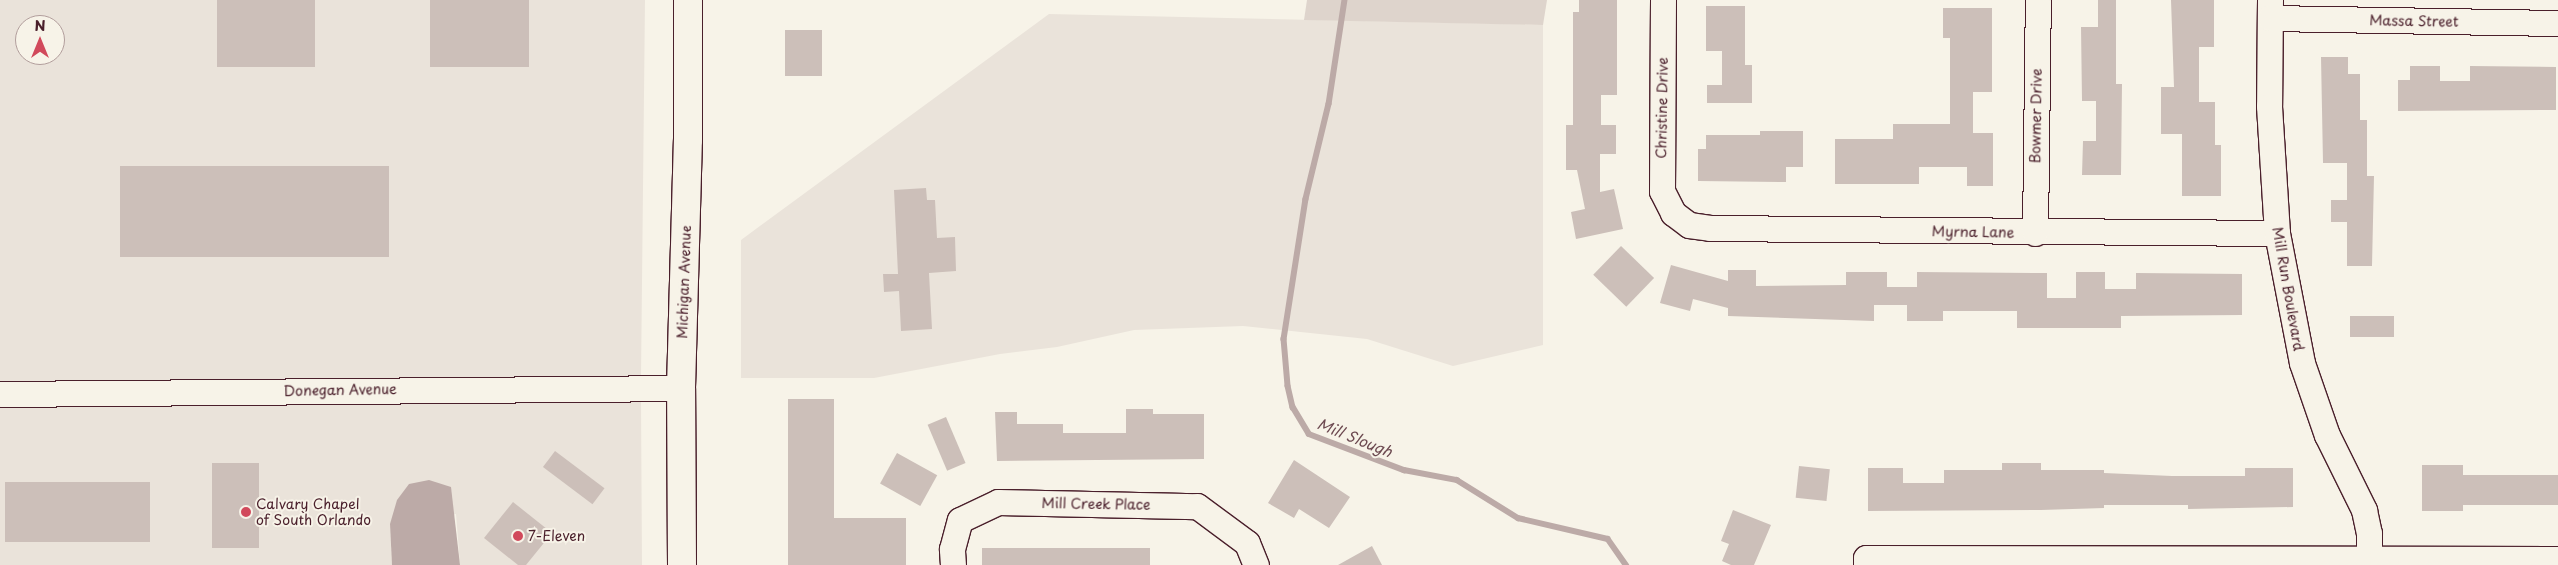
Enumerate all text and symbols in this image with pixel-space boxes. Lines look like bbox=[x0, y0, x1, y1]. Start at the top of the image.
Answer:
street label: Massa Street bbox=[2369, 12, 2459, 30]
north arrow bbox=[15, 15, 65, 65]
text: N bbox=[34, 15, 46, 36]
street label: Christine Drive bbox=[1653, 57, 1671, 159]
street label: Bowmer Drive bbox=[2027, 68, 2045, 164]
street label: Myrna Lane bbox=[1932, 223, 2014, 241]
street label: Michigan Avenue bbox=[674, 225, 694, 339]
street label: Mill Run Boulevard bbox=[2269, 225, 2307, 353]
street label: Donegan Avenue bbox=[283, 381, 397, 399]
water label: Mill Slough bbox=[1315, 414, 1395, 460]
street label: Mill Creek Place bbox=[1041, 495, 1151, 513]
place label: Calvary Chapel of South Orlando bbox=[256, 496, 371, 528]
marker: Calvary Chapel of South Orlando bbox=[240, 506, 252, 518]
place label: 7-Eleven bbox=[528, 528, 585, 544]
marker: 7-Eleven bbox=[512, 530, 524, 542]

